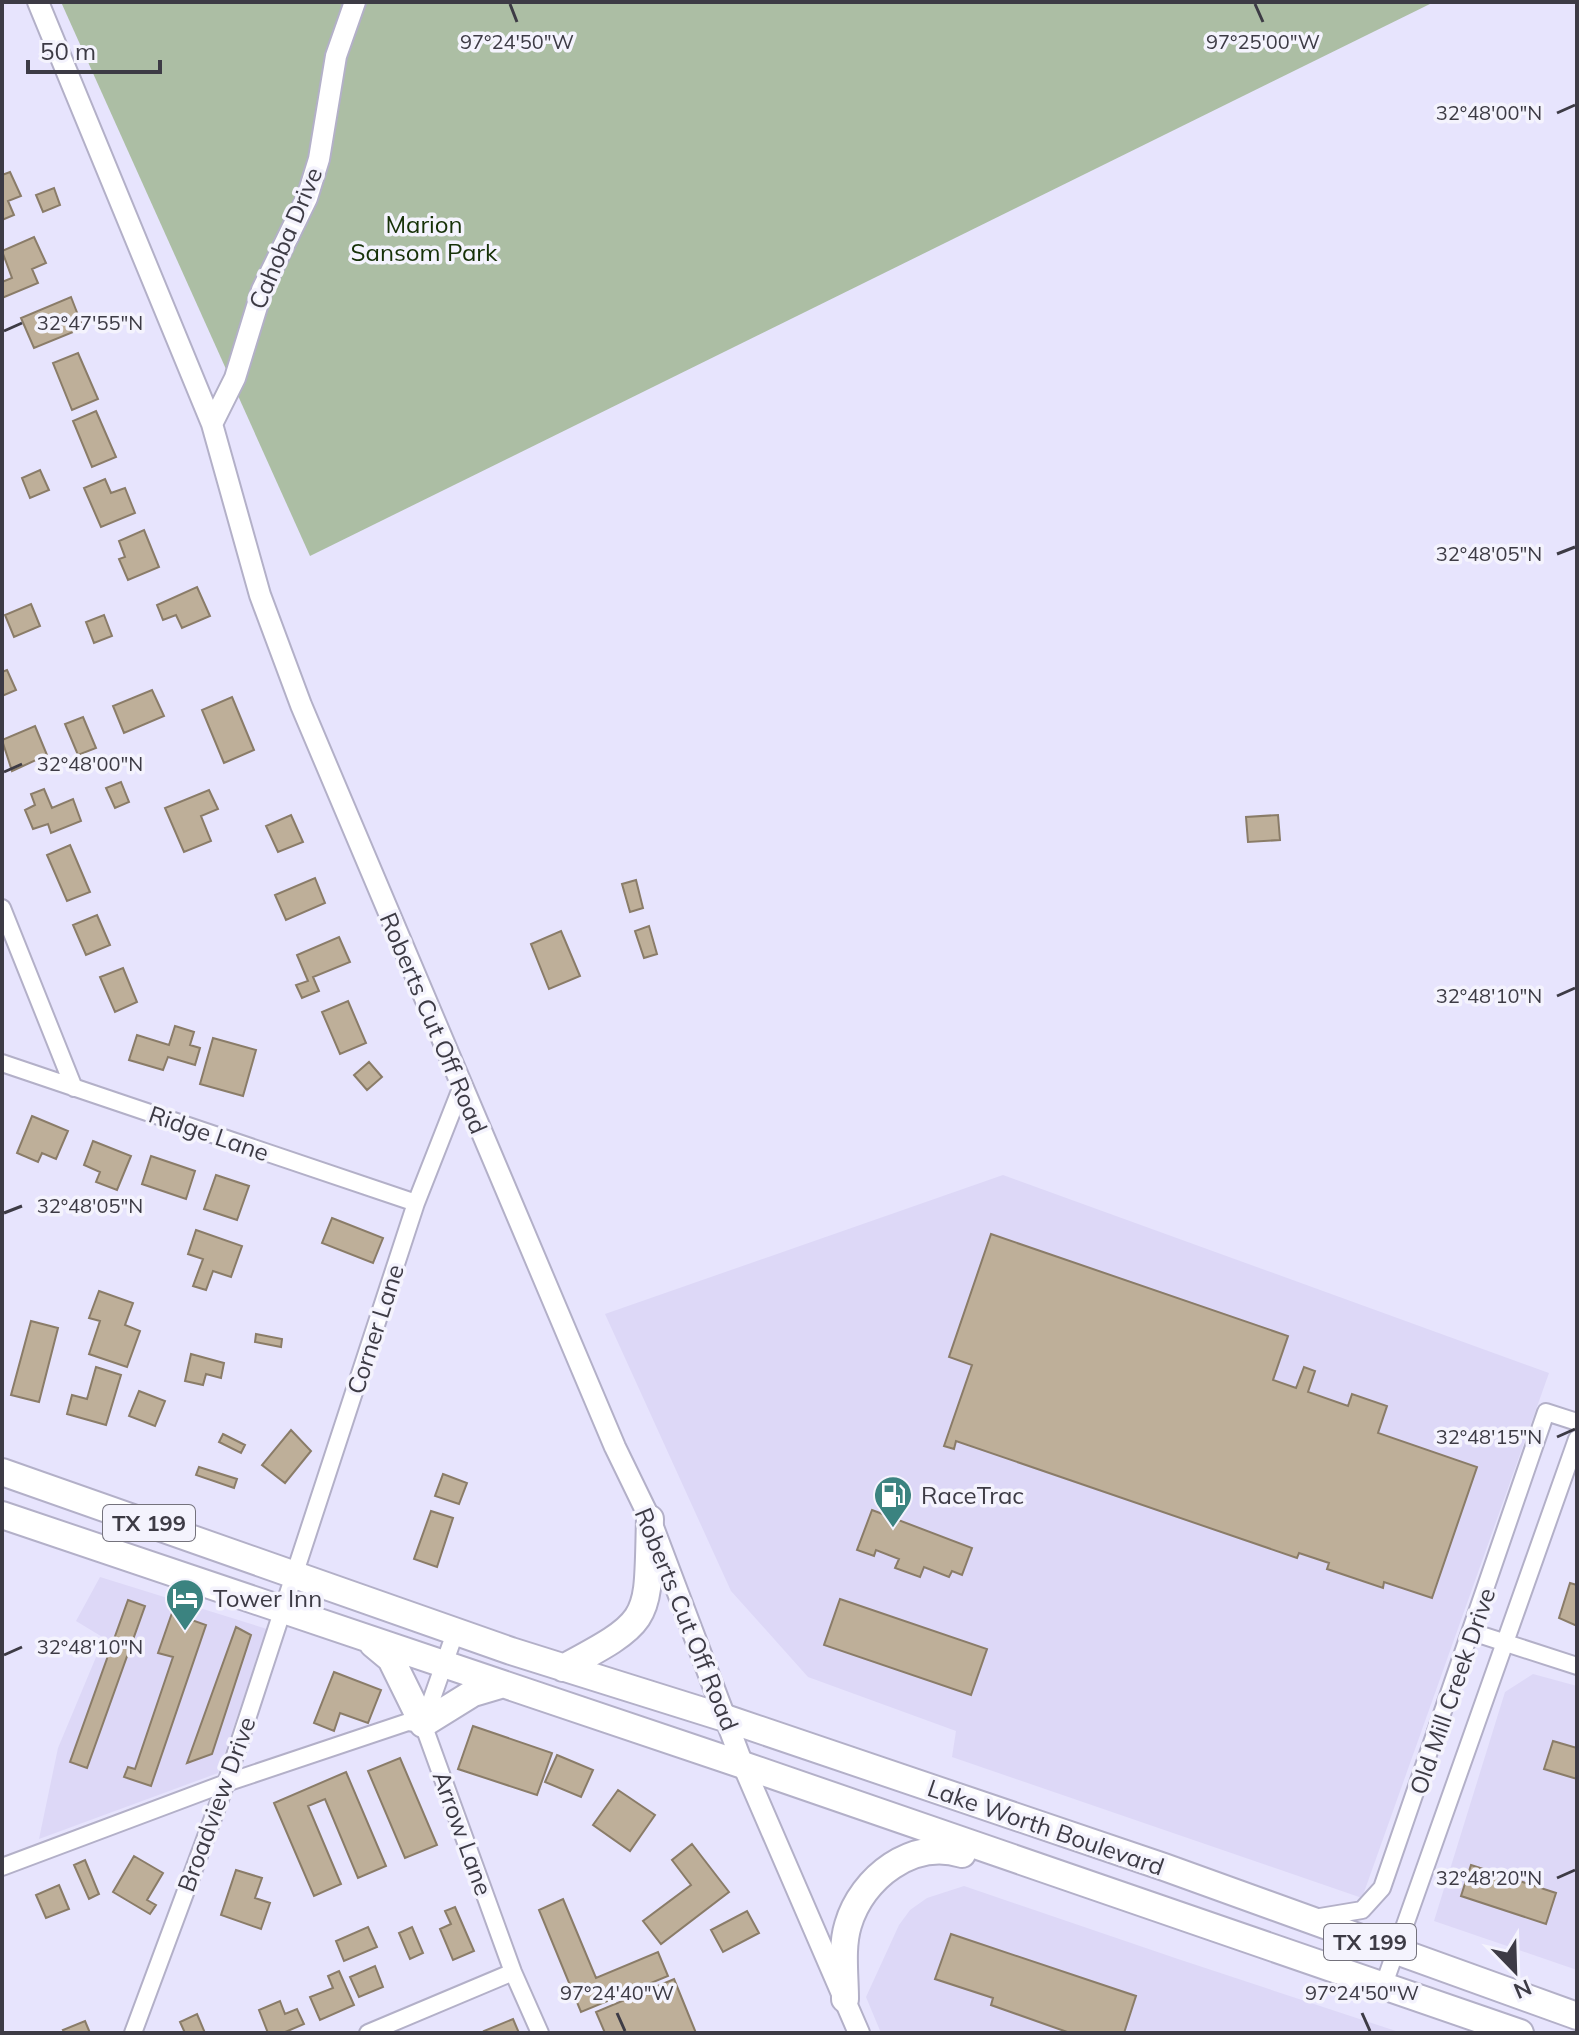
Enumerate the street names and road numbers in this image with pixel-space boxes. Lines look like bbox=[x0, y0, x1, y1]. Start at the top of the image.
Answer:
street label: Cahoba Drive bbox=[242, 163, 328, 313]
street label: Roberts Cut Off Road bbox=[374, 908, 494, 1138]
street label: Ridge Lane bbox=[145, 1098, 273, 1168]
street label: Corner Lane bbox=[340, 1260, 410, 1398]
street label: Roberts Cut Off Road bbox=[629, 1503, 745, 1735]
road number: TX 199 bbox=[103, 1505, 195, 1541]
street label: Old Mill Creek Drive bbox=[1403, 1584, 1501, 1798]
street label: Broadview Drive bbox=[170, 1712, 262, 1896]
street label: Arrow Lane bbox=[427, 1767, 499, 1899]
street label: Lake Worth Boulevard bbox=[924, 1772, 1168, 1882]
road number: TX 199 bbox=[1324, 1924, 1416, 1960]

